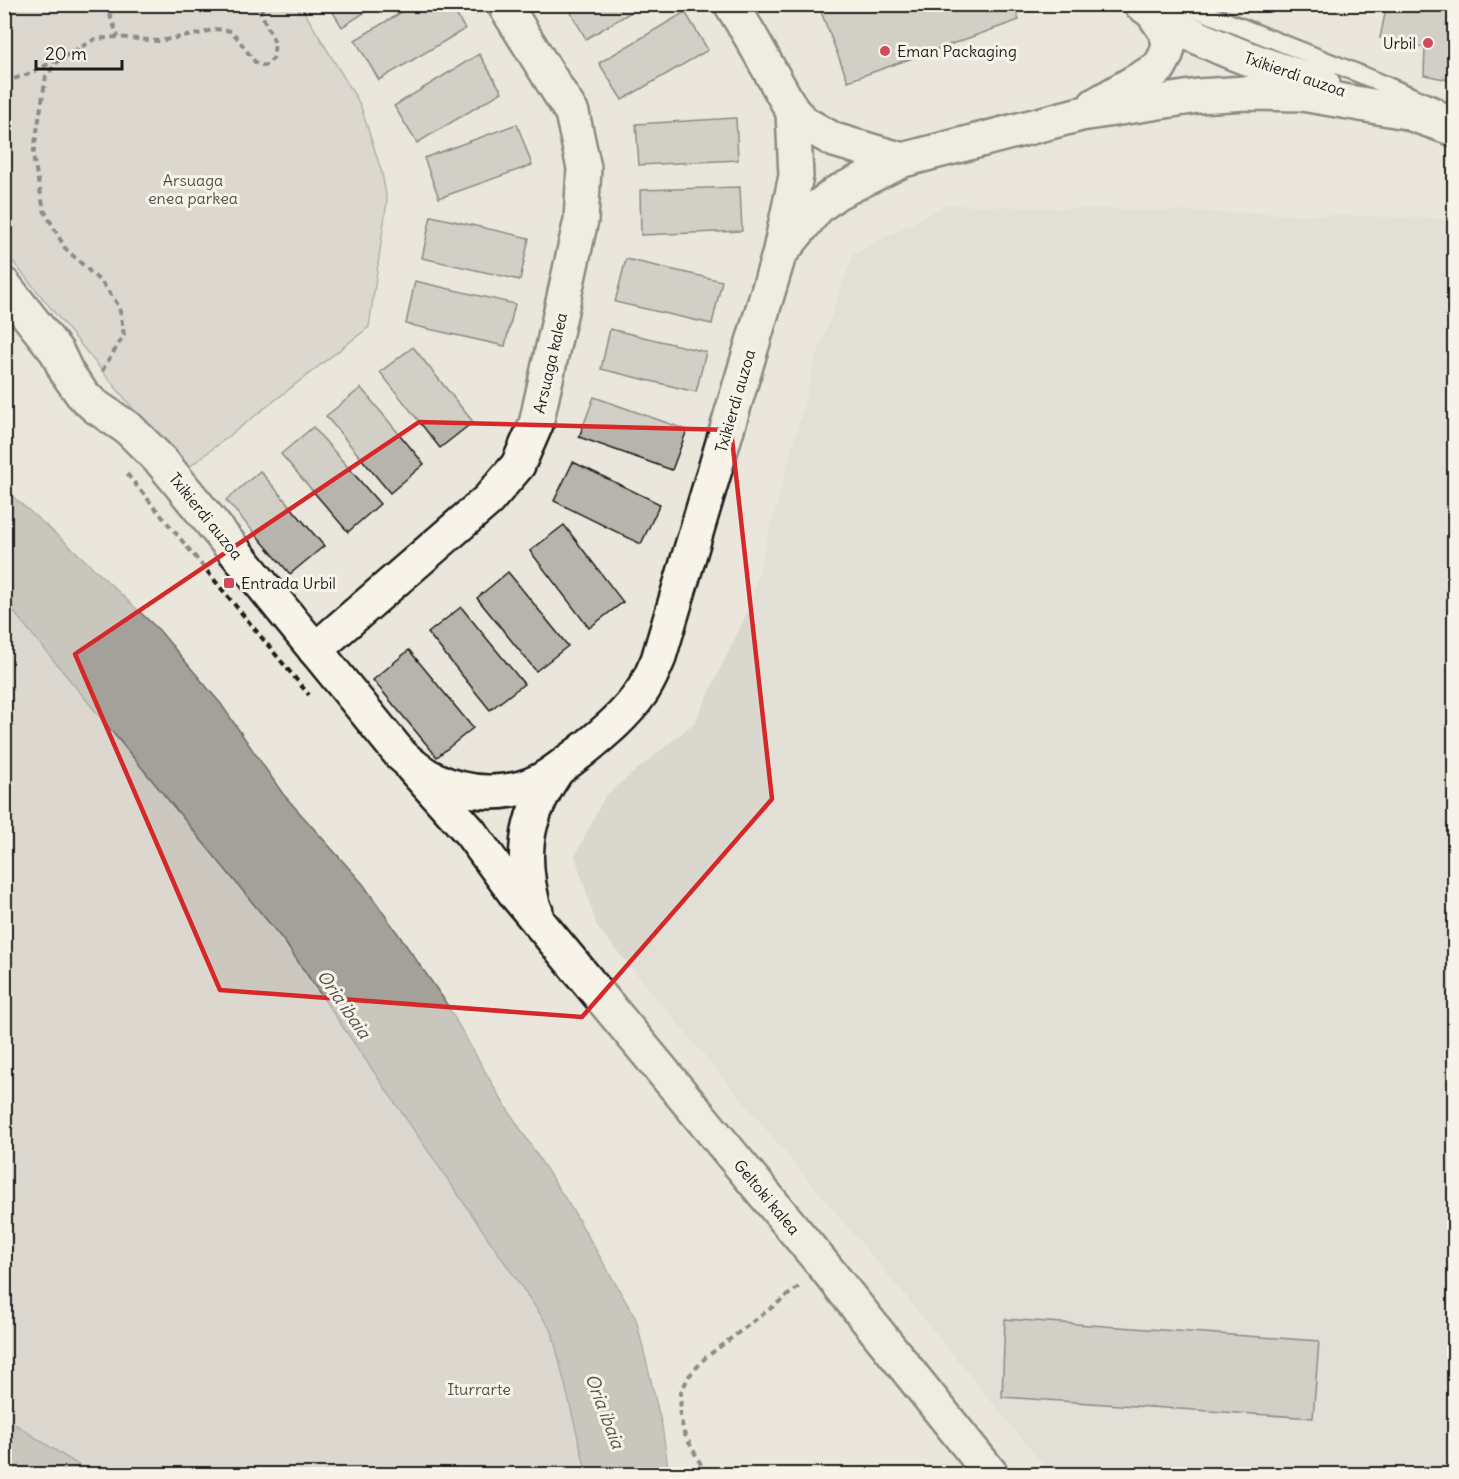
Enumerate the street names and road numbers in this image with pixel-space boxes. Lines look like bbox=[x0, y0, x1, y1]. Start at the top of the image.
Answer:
street label: Txikierdi auzoa bbox=[1241, 47, 1349, 101]
street label: Arsuaga kalea bbox=[529, 311, 571, 415]
street label: Txikierdi auzoa bbox=[711, 347, 759, 455]
street label: Txikierdi auzoa bbox=[165, 468, 247, 564]
street label: Geltoki kalea bbox=[730, 1155, 804, 1239]

